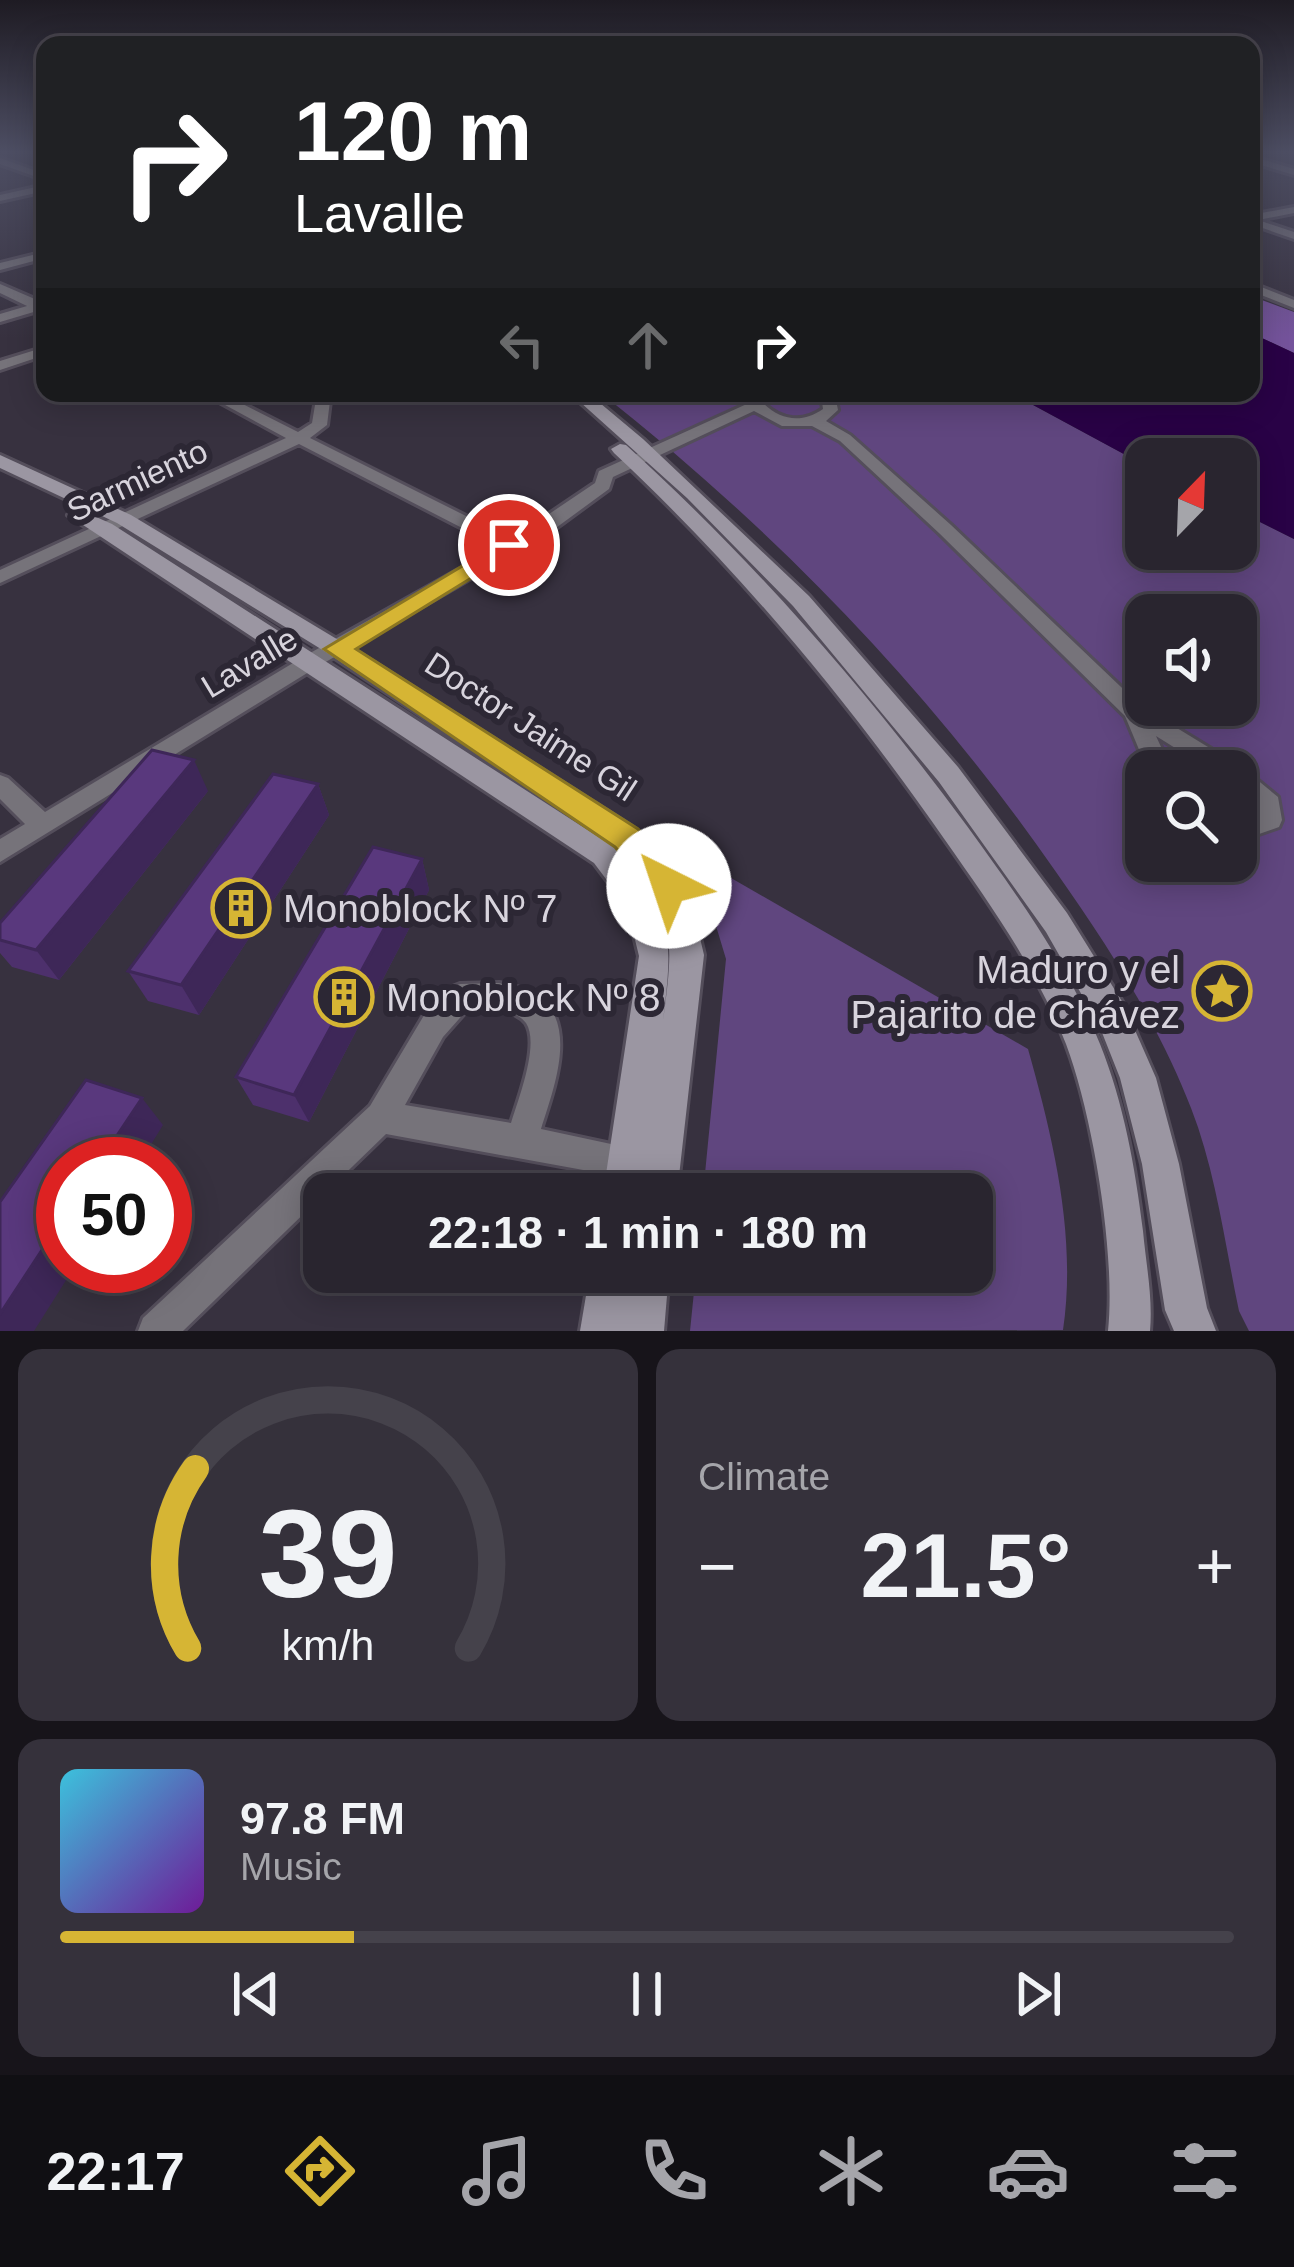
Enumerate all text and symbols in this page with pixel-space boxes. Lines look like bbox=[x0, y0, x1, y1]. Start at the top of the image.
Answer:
icon: right bbox=[96, 84, 252, 240]
text: 120 m bbox=[294, 84, 532, 178]
text: Lavalle bbox=[294, 183, 465, 243]
icon: left bbox=[489, 312, 555, 378]
icon: ahead bbox=[615, 312, 681, 378]
icon: right bbox=[741, 312, 807, 378]
street label: Sarmiento bbox=[61, 432, 213, 529]
north arrow bbox=[1125, 438, 1257, 570]
map controls bbox=[1125, 438, 1257, 882]
pin bbox=[458, 494, 560, 596]
icon: arrive bbox=[476, 512, 542, 578]
button: sound bbox=[1125, 594, 1257, 726]
street label: Lavalle bbox=[195, 620, 304, 705]
street label: Doctor Jaime Gil bbox=[418, 644, 643, 808]
button: search bbox=[1125, 750, 1257, 882]
position arrow bbox=[606, 823, 732, 949]
building icon: Monoblock Nº 7 bbox=[210, 877, 272, 939]
place label: Monoblock Nº 7 bbox=[283, 887, 557, 930]
place label: Maduro y el Pajarito de Chávez bbox=[850, 948, 1180, 1036]
place icon: Maduro y el Pajarito de Chávez bbox=[1191, 960, 1253, 1022]
building icon: Monoblock Nº 8 bbox=[313, 966, 375, 1028]
place label: Monoblock Nº 8 bbox=[386, 976, 660, 1019]
speed limit sign: 50 bbox=[36, 1137, 192, 1293]
text: 22:18 · 1 min · 180 m bbox=[428, 1207, 868, 1258]
text: Climate bbox=[698, 1455, 830, 1498]
text: 39 bbox=[259, 1484, 397, 1623]
text: 21.5° bbox=[860, 1516, 1072, 1616]
text: − bbox=[698, 1529, 737, 1603]
text: + bbox=[1195, 1529, 1234, 1603]
text: km/h bbox=[282, 1621, 374, 1669]
text: 97.8 FM bbox=[240, 1793, 405, 1844]
text: Music bbox=[240, 1845, 342, 1888]
icon: previous bbox=[223, 1961, 289, 2027]
icon: pause bbox=[614, 1961, 680, 2027]
icon: next bbox=[1005, 1961, 1071, 2027]
icon: directions bbox=[278, 2129, 362, 2213]
icon: music bbox=[455, 2129, 539, 2213]
icon: phone bbox=[632, 2129, 716, 2213]
icon: climate bbox=[809, 2129, 893, 2213]
icon: car bbox=[986, 2129, 1070, 2213]
icon: filters bbox=[1163, 2129, 1247, 2213]
text: 22:17 bbox=[47, 2141, 185, 2201]

